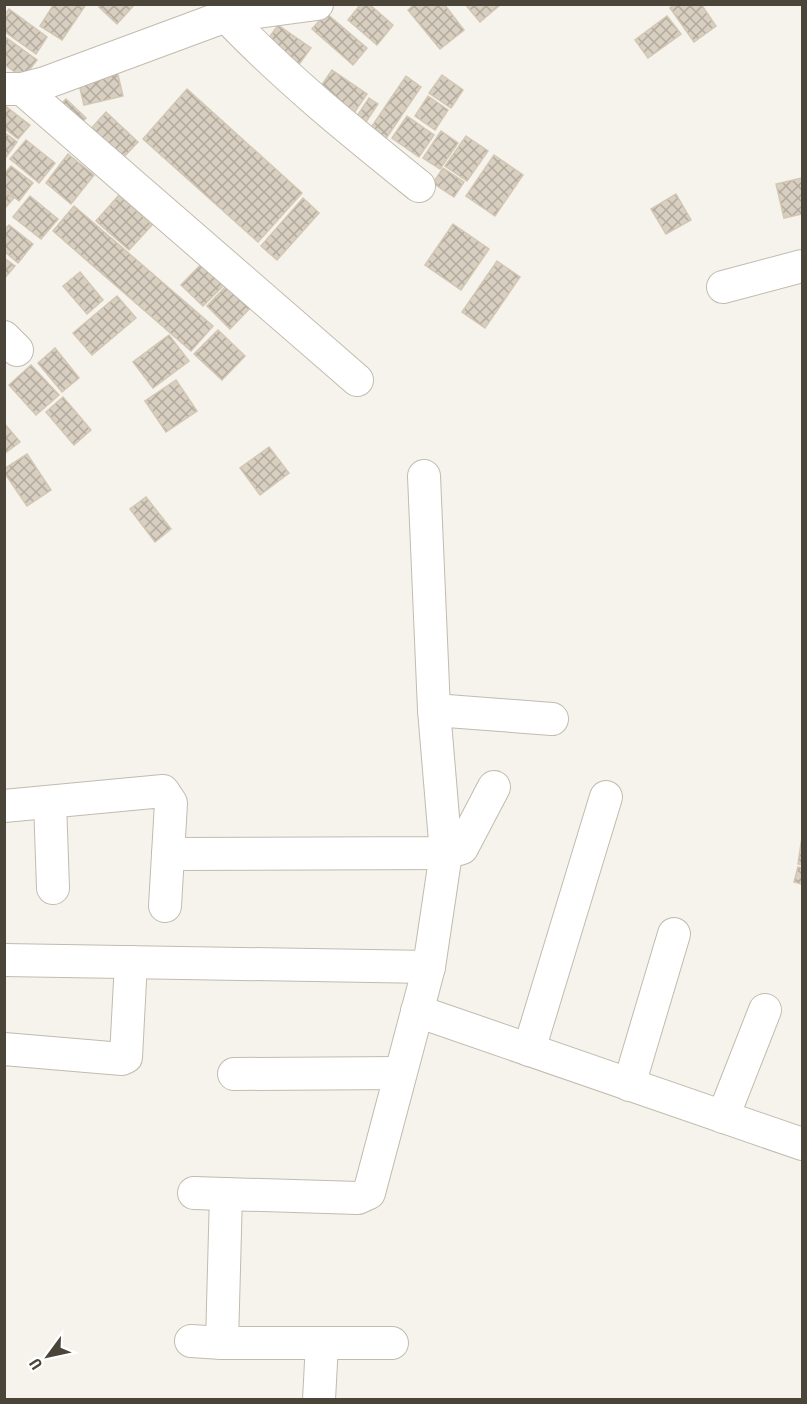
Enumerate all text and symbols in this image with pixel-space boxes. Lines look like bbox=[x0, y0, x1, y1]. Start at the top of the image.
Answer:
north arrow bbox=[18, 1326, 78, 1386]
text: U bbox=[25, 1355, 46, 1373]

